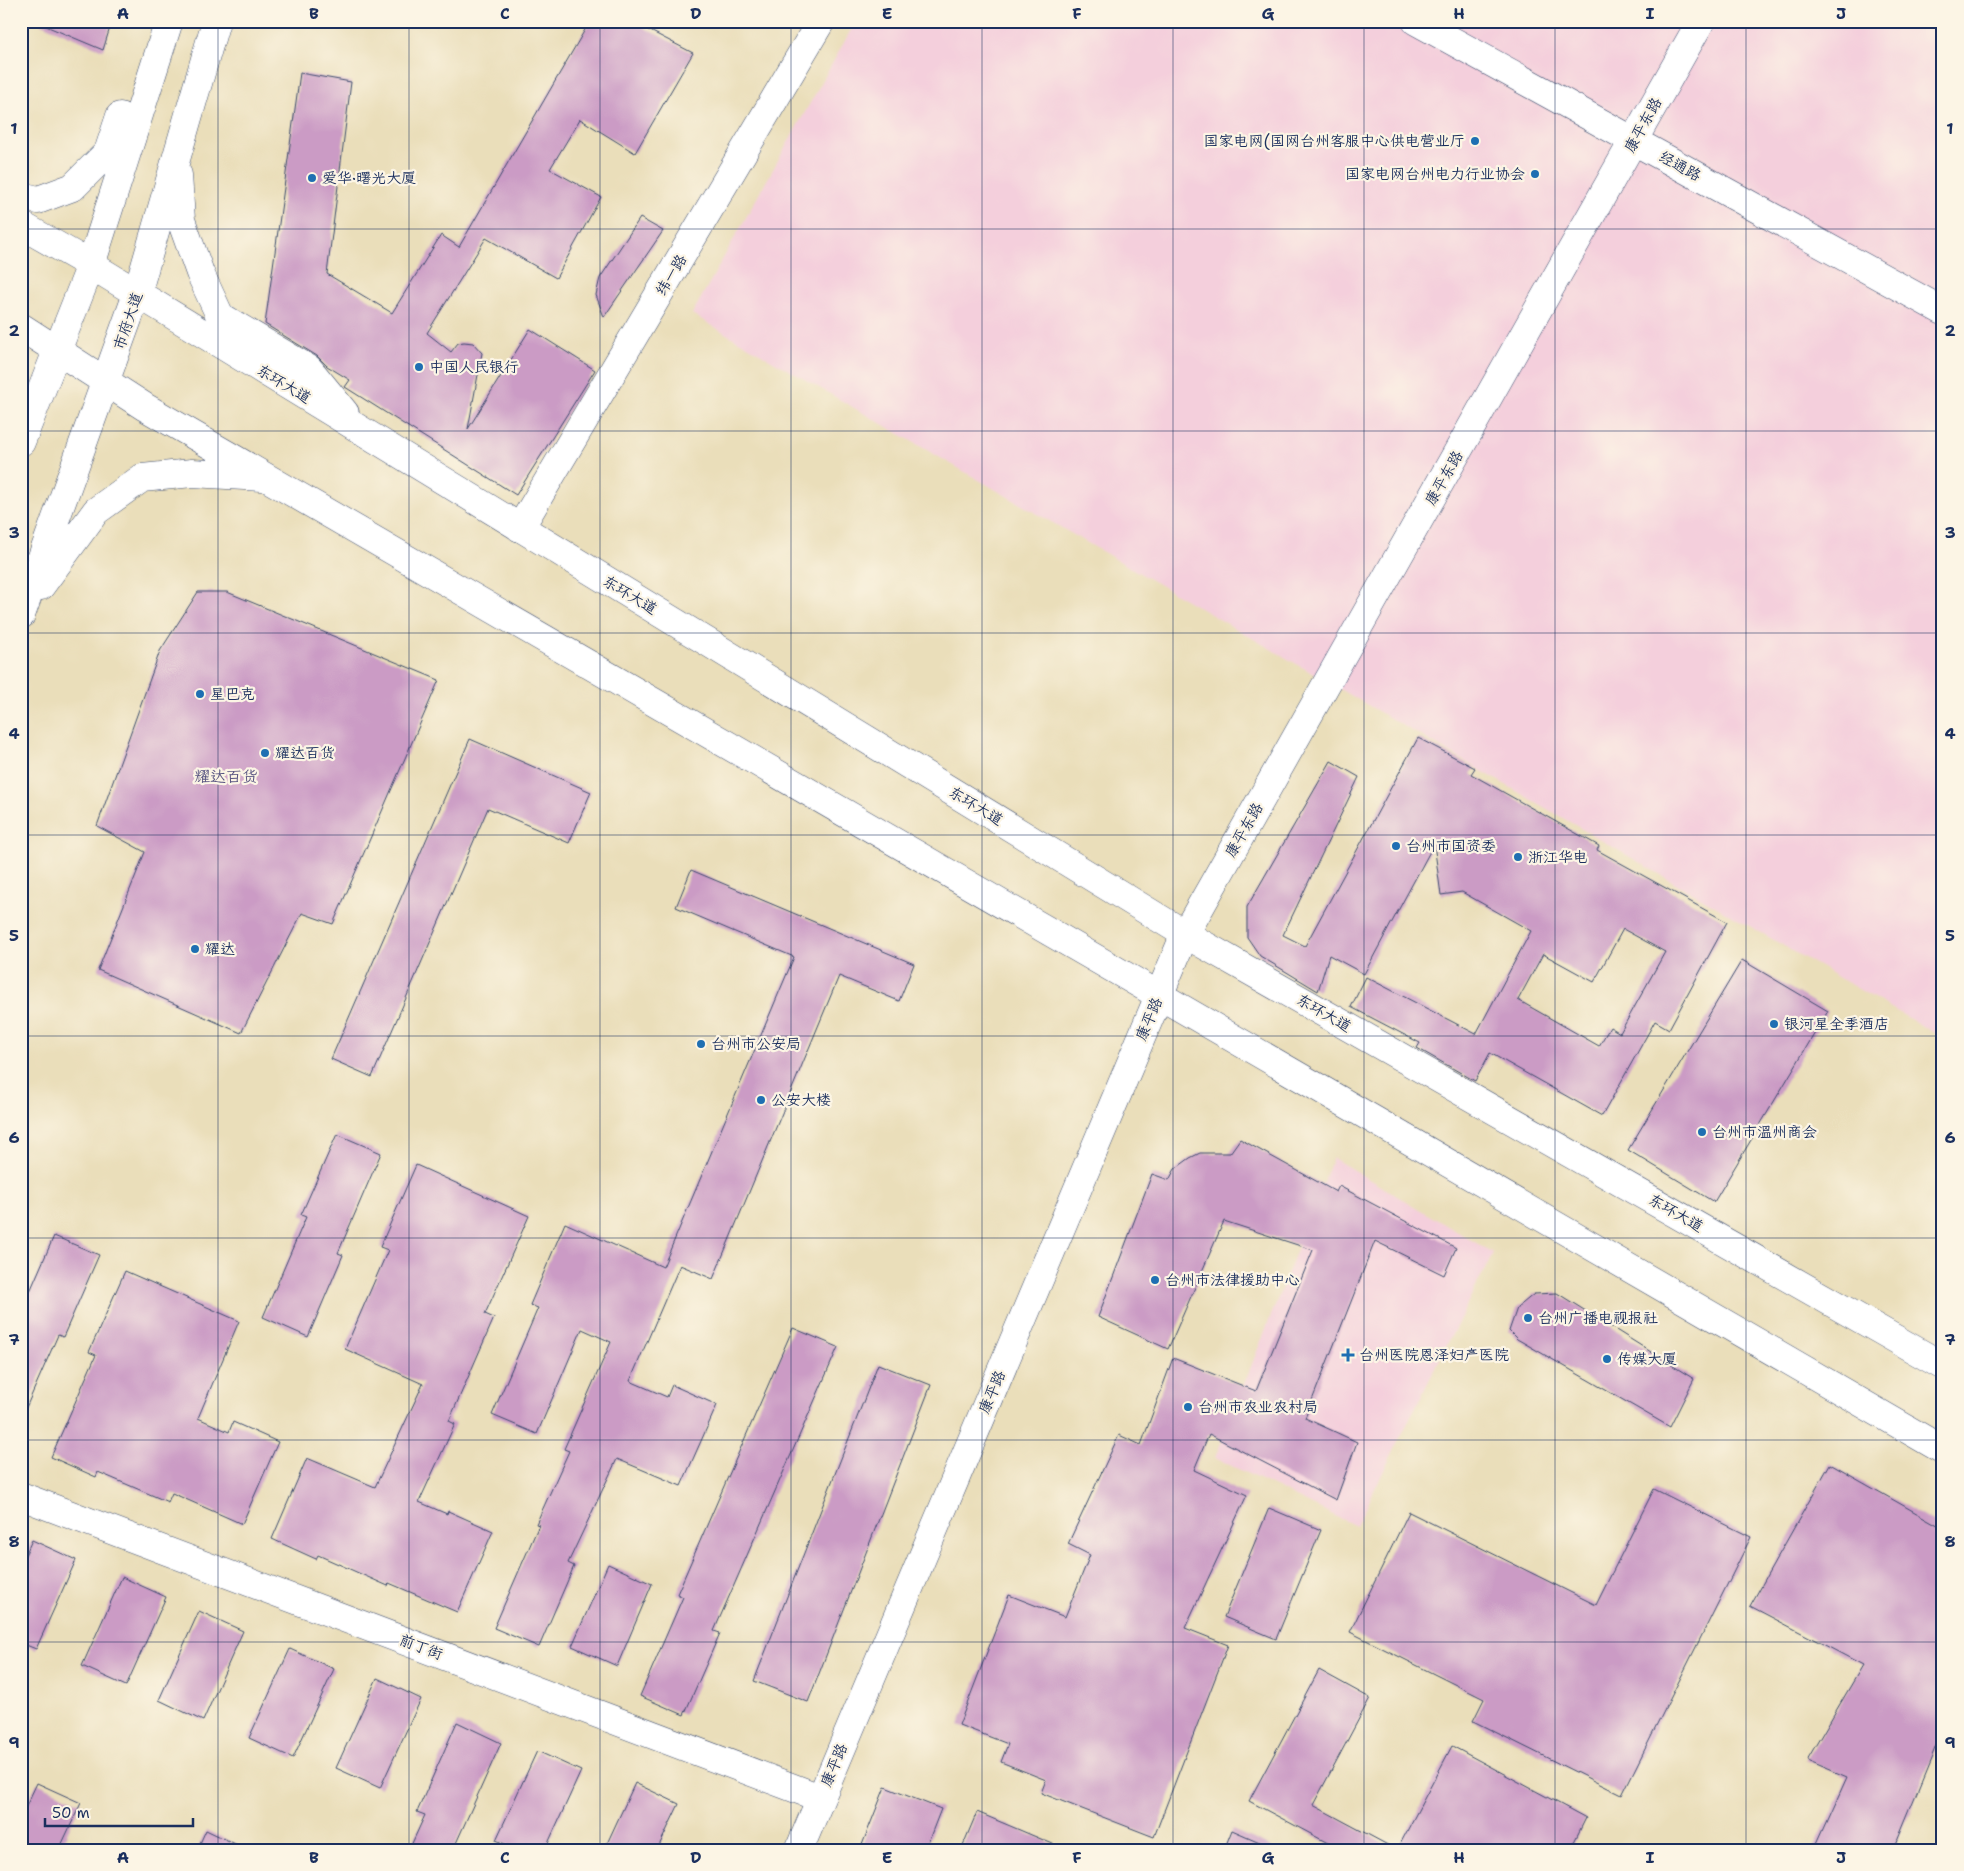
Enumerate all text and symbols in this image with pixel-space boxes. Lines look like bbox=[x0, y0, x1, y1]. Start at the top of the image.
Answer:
text: A bbox=[117, 3, 129, 24]
text: B bbox=[309, 3, 319, 24]
text: C bbox=[500, 3, 510, 24]
text: D bbox=[690, 3, 702, 24]
text: E bbox=[882, 3, 892, 24]
text: F bbox=[1072, 3, 1082, 24]
text: G bbox=[1262, 3, 1275, 24]
text: H bbox=[1453, 3, 1465, 24]
text: I bbox=[1646, 3, 1655, 24]
text: J bbox=[1836, 3, 1846, 24]
street label: 康平东路 bbox=[1620, 94, 1666, 156]
text: 1 bbox=[10, 118, 18, 139]
text: 1 bbox=[1946, 118, 1954, 139]
place label: 国家电网(国网台州客服中心供电营业厅 bbox=[1203, 131, 1465, 151]
marker: 国家电网(国网台州客服中心供电营业厅 bbox=[1469, 135, 1481, 147]
street label: 经通路 bbox=[1655, 146, 1705, 186]
place label: 国家电网台州电力行业协会 bbox=[1345, 164, 1525, 184]
place label: 爱华·曙光大厦 bbox=[322, 168, 416, 188]
marker: 国家电网台州电力行业协会 bbox=[1529, 168, 1541, 180]
marker: 爱华·曙光大厦 bbox=[306, 172, 318, 184]
street label: 纬一路 bbox=[651, 251, 691, 299]
street label: 市府大道 bbox=[109, 289, 147, 353]
text: 2 bbox=[8, 320, 20, 341]
text: 2 bbox=[1944, 320, 1956, 341]
place label: 中国人民银行 bbox=[429, 357, 519, 377]
street label: 东环大道 bbox=[253, 360, 315, 408]
marker: 中国人民银行 bbox=[413, 361, 425, 373]
street label: 康平东路 bbox=[1420, 447, 1468, 509]
text: 3 bbox=[8, 522, 20, 543]
text: 3 bbox=[1944, 522, 1956, 543]
street label: 东环大道 bbox=[599, 571, 661, 619]
place label: 星巴克 bbox=[210, 684, 255, 704]
marker: 星巴克 bbox=[194, 688, 206, 700]
text: 4 bbox=[8, 723, 20, 744]
text: 4 bbox=[1944, 723, 1956, 744]
place label: 耀达百货 bbox=[275, 743, 335, 763]
marker: 耀达百货 bbox=[259, 747, 271, 759]
district label: 耀达百货 bbox=[194, 766, 258, 787]
street label: 东环大道 bbox=[945, 782, 1007, 830]
street label: 康平东路 bbox=[1220, 799, 1268, 861]
place label: 台州市国资委 bbox=[1406, 836, 1496, 856]
marker: 台州市国资委 bbox=[1390, 840, 1402, 852]
place label: 浙江华电 bbox=[1528, 847, 1588, 867]
marker: 浙江华电 bbox=[1512, 851, 1524, 863]
text: 5 bbox=[9, 925, 19, 946]
text: 5 bbox=[1945, 925, 1955, 946]
place label: 耀达 bbox=[205, 939, 235, 959]
marker: 耀达 bbox=[189, 943, 201, 955]
street label: 东环大道 bbox=[1293, 989, 1355, 1037]
street label: 康平路 bbox=[1131, 994, 1167, 1044]
place label: 银河星全季酒店 bbox=[1784, 1014, 1889, 1034]
marker: 银河星全季酒店 bbox=[1768, 1018, 1780, 1030]
place label: 台州市公安局 bbox=[711, 1034, 801, 1054]
marker: 台州市公安局 bbox=[695, 1038, 707, 1050]
place label: 公安大楼 bbox=[771, 1090, 831, 1110]
marker: 公安大楼 bbox=[755, 1094, 767, 1106]
place label: 台州市温州商会 bbox=[1712, 1122, 1817, 1142]
marker: 台州市温州商会 bbox=[1696, 1126, 1708, 1138]
text: 6 bbox=[8, 1127, 20, 1148]
text: 6 bbox=[1944, 1127, 1956, 1148]
street label: 东环大道 bbox=[1645, 1189, 1707, 1237]
place label: 台州市法律援助中心 bbox=[1165, 1270, 1300, 1290]
marker: 台州市法律援助中心 bbox=[1149, 1274, 1161, 1286]
place label: 台州广播电视报社 bbox=[1538, 1308, 1658, 1328]
marker: 台州广播电视报社 bbox=[1522, 1312, 1534, 1324]
text: 7 bbox=[8, 1329, 20, 1350]
text: 7 bbox=[1944, 1329, 1956, 1350]
place label: 台州医院恩泽妇产医院 bbox=[1359, 1345, 1509, 1365]
marker: 台州医院恩泽妇产医院 bbox=[1341, 1348, 1355, 1362]
place label: 传媒大厦 bbox=[1617, 1349, 1677, 1369]
marker: 传媒大厦 bbox=[1601, 1353, 1613, 1365]
street label: 康平路 bbox=[974, 1367, 1010, 1417]
place label: 台州市农业农村局 bbox=[1198, 1397, 1318, 1417]
marker: 台州市农业农村局 bbox=[1182, 1401, 1194, 1413]
text: 8 bbox=[8, 1531, 20, 1552]
text: 8 bbox=[1944, 1531, 1956, 1552]
street label: 前丁街 bbox=[396, 1630, 446, 1664]
text: 9 bbox=[8, 1732, 20, 1753]
text: 9 bbox=[1944, 1732, 1956, 1753]
street label: 康平路 bbox=[816, 1740, 852, 1790]
scale bar bbox=[45, 1796, 192, 1828]
text: 50 m bbox=[52, 1803, 90, 1823]
text: A bbox=[117, 1847, 129, 1868]
text: B bbox=[309, 1847, 319, 1868]
text: C bbox=[500, 1847, 510, 1868]
text: D bbox=[690, 1847, 702, 1868]
text: E bbox=[882, 1847, 892, 1868]
text: F bbox=[1072, 1847, 1082, 1868]
text: G bbox=[1262, 1847, 1275, 1868]
text: H bbox=[1453, 1847, 1465, 1868]
text: I bbox=[1646, 1847, 1655, 1868]
text: J bbox=[1836, 1847, 1846, 1868]

